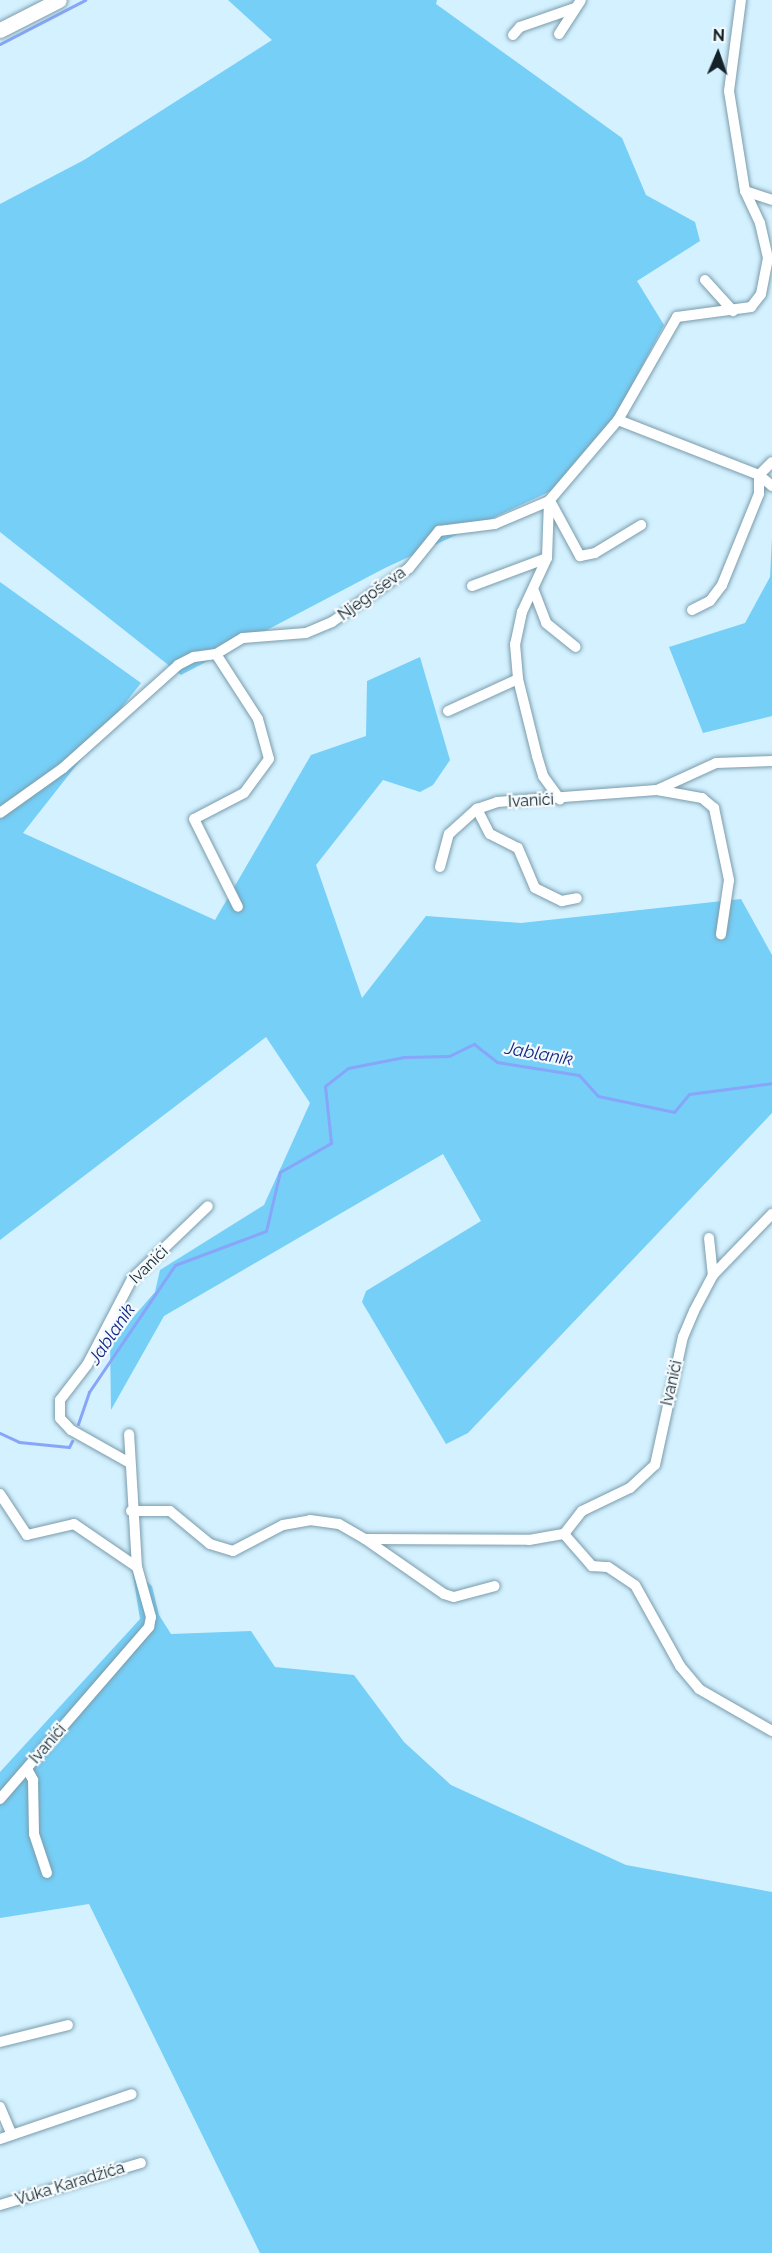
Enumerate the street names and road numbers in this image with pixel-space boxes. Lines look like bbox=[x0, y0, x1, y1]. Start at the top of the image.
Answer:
street label: Njegoševa bbox=[335, 563, 409, 625]
street label: Ivanići bbox=[507, 790, 555, 812]
street label: Ivanići bbox=[126, 1242, 172, 1288]
street label: Ivanići bbox=[657, 1358, 687, 1408]
street label: Ivanići bbox=[26, 1720, 70, 1768]
street label: Vuka Karadžića bbox=[13, 2158, 127, 2210]

